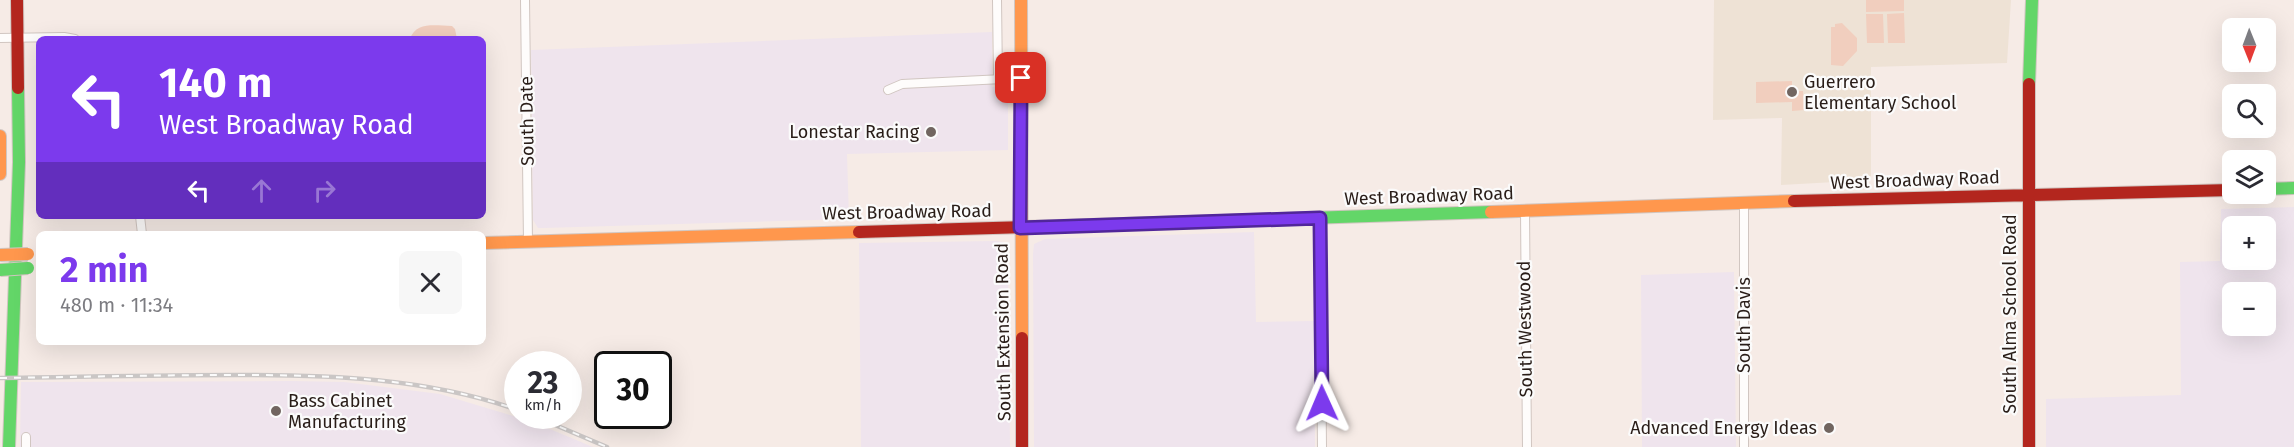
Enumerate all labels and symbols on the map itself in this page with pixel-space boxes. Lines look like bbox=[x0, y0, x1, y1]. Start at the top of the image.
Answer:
north arrow bbox=[2222, 18, 2276, 72]
pin bbox=[995, 52, 1046, 103]
place label: Guerrero Elementary School bbox=[1804, 71, 1956, 114]
street label: South Date bbox=[515, 76, 539, 166]
marker: Guerrero Elementary School bbox=[1785, 85, 1799, 99]
place label: Lonestar Racing bbox=[789, 121, 920, 143]
marker: Lonestar Racing bbox=[924, 125, 938, 139]
street label: West Broadway Road bbox=[1830, 166, 2000, 194]
street label: West Broadway Road bbox=[1344, 182, 1514, 210]
street label: West Broadway Road bbox=[822, 200, 992, 224]
street label: South Alma School Road bbox=[1999, 214, 2021, 414]
street label: South Extension Road bbox=[990, 243, 1016, 421]
street label: South Westwood bbox=[1513, 260, 1537, 398]
street label: South Davis bbox=[1733, 277, 1755, 373]
speed limit sign: 30 bbox=[594, 351, 672, 429]
position arrow bbox=[1290, 371, 1354, 435]
place label: Bass Cabinet Manufacturing bbox=[288, 390, 406, 433]
marker: Bass Cabinet Manufacturing bbox=[269, 404, 283, 418]
place label: Advanced Energy Ideas bbox=[1630, 417, 1817, 439]
marker: Advanced Energy Ideas bbox=[1822, 421, 1836, 435]

